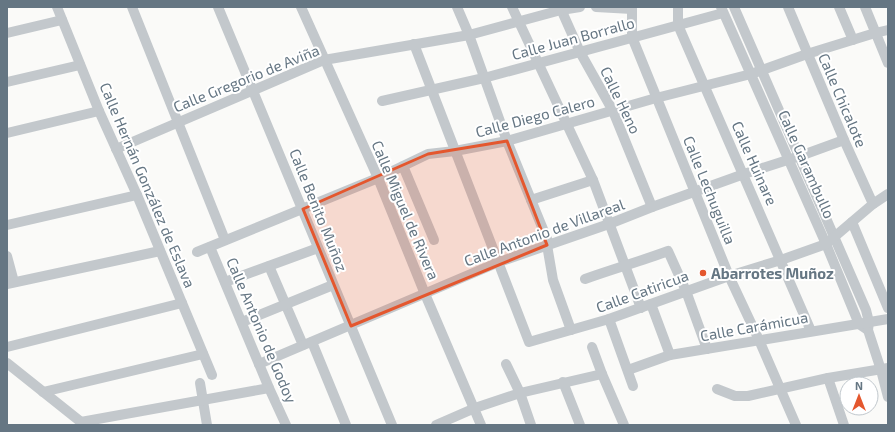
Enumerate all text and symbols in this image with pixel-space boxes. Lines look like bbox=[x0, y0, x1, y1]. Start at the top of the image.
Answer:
street label: Calle Juan Borrallo bbox=[510, 13, 636, 63]
street label: Calle Gregorio de Aviña bbox=[170, 40, 322, 116]
street label: Calle Chicalote bbox=[815, 50, 871, 150]
street label: Calle Heno bbox=[597, 64, 645, 136]
street label: Calle Hernán González de Eslava bbox=[97, 80, 199, 290]
street label: Calle Diego Calero bbox=[473, 91, 597, 141]
street label: Calle Garambullo bbox=[775, 107, 839, 221]
street label: Calle Huinare bbox=[728, 118, 782, 208]
street label: Calle Lechuguilla bbox=[680, 133, 740, 247]
street label: Calle Miguel de Rivera bbox=[369, 138, 443, 282]
street label: Calle Benito Muñoz bbox=[286, 146, 352, 274]
street label: Calle Antonio de Villareal bbox=[461, 194, 627, 269]
street label: Calle Antonio de Godoy bbox=[223, 255, 301, 405]
place label: Abarrotes Muñoz bbox=[711, 264, 834, 282]
street label: Calle Catiricua bbox=[593, 266, 691, 316]
marker: Abarrotes Muñoz bbox=[698, 268, 708, 278]
street label: Calle Carámicua bbox=[699, 308, 809, 344]
north arrow bbox=[839, 376, 879, 416]
text: N bbox=[855, 379, 863, 392]

